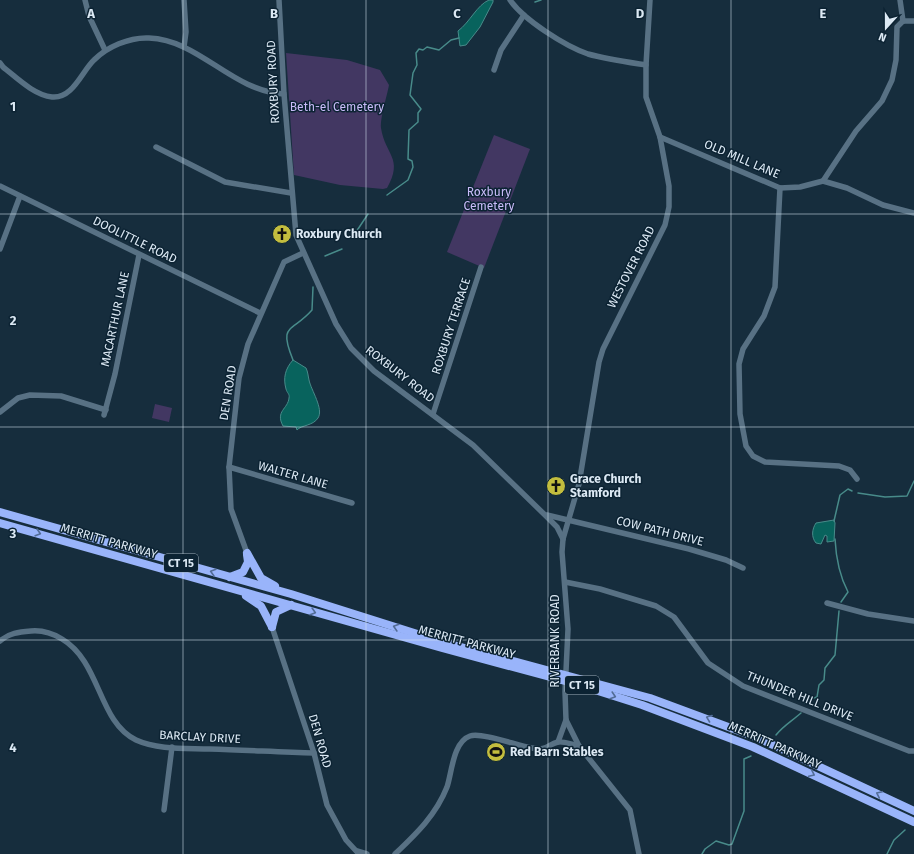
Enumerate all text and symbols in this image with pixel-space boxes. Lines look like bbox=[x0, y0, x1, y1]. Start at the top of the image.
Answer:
text: A bbox=[86, 6, 95, 21]
text: B bbox=[270, 6, 278, 21]
text: C bbox=[453, 6, 461, 21]
text: D bbox=[636, 6, 645, 21]
text: E bbox=[820, 6, 827, 21]
north arrow bbox=[866, 8, 906, 48]
text: N bbox=[877, 29, 888, 44]
street label: ROXBURY ROAD bbox=[264, 40, 282, 124]
text: 1 bbox=[10, 99, 16, 114]
park label: Beth-el Cemetery bbox=[290, 100, 384, 114]
street label: OLD MILL LANE bbox=[702, 137, 782, 181]
park label: Roxbury Cemetery bbox=[463, 185, 515, 213]
street label: DOOLITTLE ROAD bbox=[91, 214, 180, 267]
church icon: Roxbury Church bbox=[271, 223, 293, 245]
street label: WESTOVER ROAD bbox=[604, 223, 658, 310]
place label: Roxbury Church bbox=[296, 227, 382, 241]
street label: MACARTHUR LANE bbox=[98, 270, 132, 368]
street label: ROXBURY TERRACE bbox=[429, 276, 473, 376]
text: 2 bbox=[10, 313, 17, 328]
street label: ROXBURY ROAD bbox=[363, 343, 437, 405]
street label: DEN ROAD bbox=[217, 364, 239, 421]
street label: WALTER LANE bbox=[256, 458, 330, 492]
place label: Grace Church Stamford bbox=[570, 472, 641, 500]
church icon: Grace Church Stamford bbox=[545, 475, 567, 497]
street label: COW PATH DRIVE bbox=[615, 513, 705, 549]
street label: MERRITT PARKWAY bbox=[59, 521, 159, 562]
text: 3 bbox=[9, 526, 17, 541]
one-way arrow bbox=[34, 528, 41, 537]
road number: CT 15 bbox=[164, 554, 198, 572]
one-way arrow bbox=[210, 568, 217, 577]
street label: RIVERBANK ROAD bbox=[548, 594, 562, 688]
one-way arrow bbox=[310, 607, 316, 615]
street label: MERRITT PARKWAY bbox=[417, 622, 517, 662]
one-way arrow bbox=[393, 623, 400, 632]
street label: THUNDER HILL DRIVE bbox=[745, 668, 855, 724]
road number: CT 15 bbox=[565, 676, 599, 694]
one-way arrow bbox=[610, 691, 617, 699]
street label: DEN ROAD bbox=[306, 712, 334, 770]
one-way arrow bbox=[705, 715, 712, 723]
street label: MERRITT PARKWAY bbox=[727, 718, 824, 772]
street label: BARCLAY DRIVE bbox=[159, 728, 241, 746]
text: 4 bbox=[9, 740, 17, 755]
sports icon: Red Barn Stables bbox=[485, 741, 507, 763]
place label: Red Barn Stables bbox=[510, 745, 604, 759]
one-way arrow bbox=[808, 769, 816, 777]
one-way arrow bbox=[875, 791, 883, 799]

